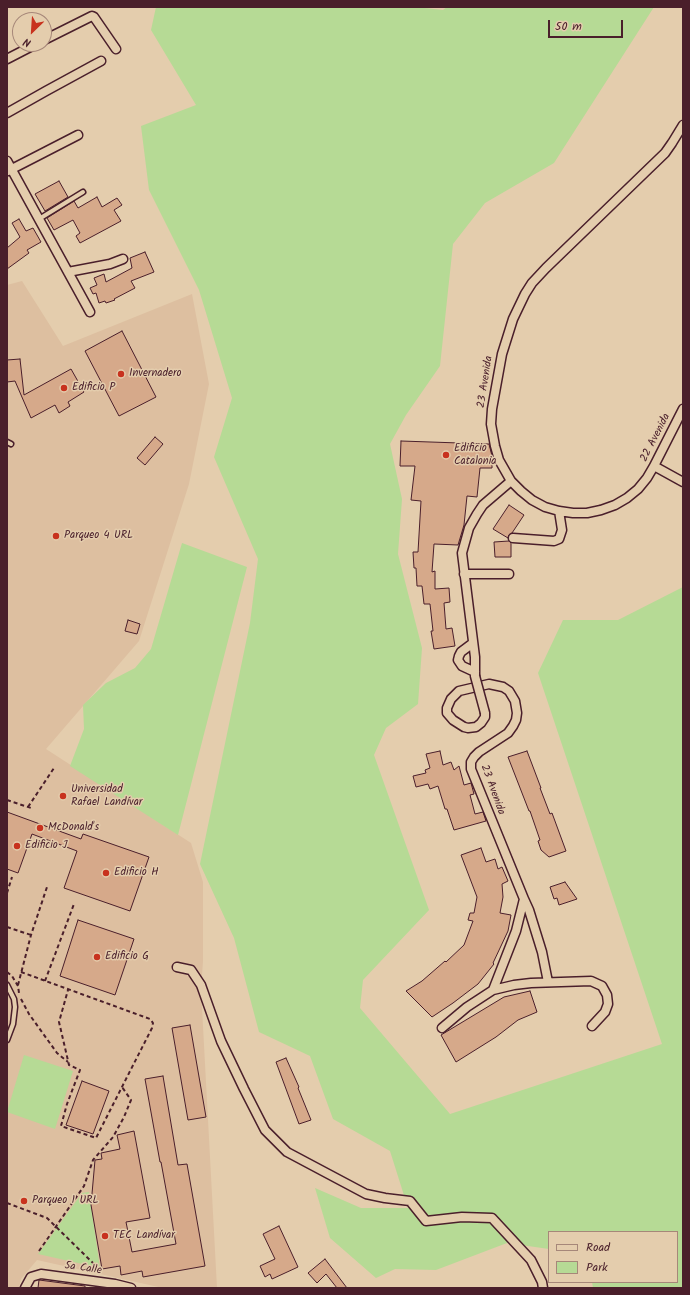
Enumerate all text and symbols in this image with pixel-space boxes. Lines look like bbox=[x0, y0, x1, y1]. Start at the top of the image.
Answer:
north arrow bbox=[12, 12, 52, 52]
scale bar bbox=[550, 12, 625, 38]
text: 50 m bbox=[555, 17, 582, 36]
text: N bbox=[20, 32, 34, 52]
street label: 23 Avenida bbox=[475, 355, 497, 409]
place label: Invernadero bbox=[129, 367, 182, 381]
marker: Invernadero bbox=[116, 369, 126, 379]
place label: Edificio P bbox=[72, 381, 115, 395]
marker: Edificio P bbox=[59, 383, 69, 393]
street label: 22 Avenida bbox=[638, 412, 674, 464]
place label: Edificio Catalonia bbox=[454, 442, 496, 468]
marker: Edificio Catalonia bbox=[441, 450, 451, 460]
place label: Parqueo 4 URL bbox=[64, 529, 133, 543]
marker: Parqueo 4 URL bbox=[51, 531, 61, 541]
street label: 23 Avenida bbox=[477, 763, 507, 817]
place label: Universidad Rafael Landívar bbox=[71, 783, 143, 809]
marker: Universidad Rafael Landívar bbox=[58, 791, 68, 801]
place label: McDonald's bbox=[48, 821, 99, 835]
marker: McDonald's bbox=[35, 823, 45, 833]
place label: Edificio J bbox=[25, 839, 67, 853]
marker: Edificio J bbox=[12, 841, 22, 851]
place label: Edificio H bbox=[114, 866, 159, 880]
marker: Edificio H bbox=[101, 868, 111, 878]
place label: Edificio G bbox=[105, 950, 149, 964]
marker: Edificio G bbox=[92, 952, 102, 962]
place label: Parqueo 1 URL bbox=[32, 1194, 98, 1208]
marker: Parqueo 1 URL bbox=[19, 1196, 29, 1206]
place label: TEC Landívar bbox=[113, 1229, 175, 1243]
marker: TEC Landívar bbox=[100, 1231, 110, 1241]
legend bbox=[548, 1231, 678, 1283]
text: Road bbox=[586, 1238, 610, 1257]
text: Park bbox=[586, 1258, 608, 1277]
street label: 5a Calle bbox=[63, 1260, 103, 1278]

